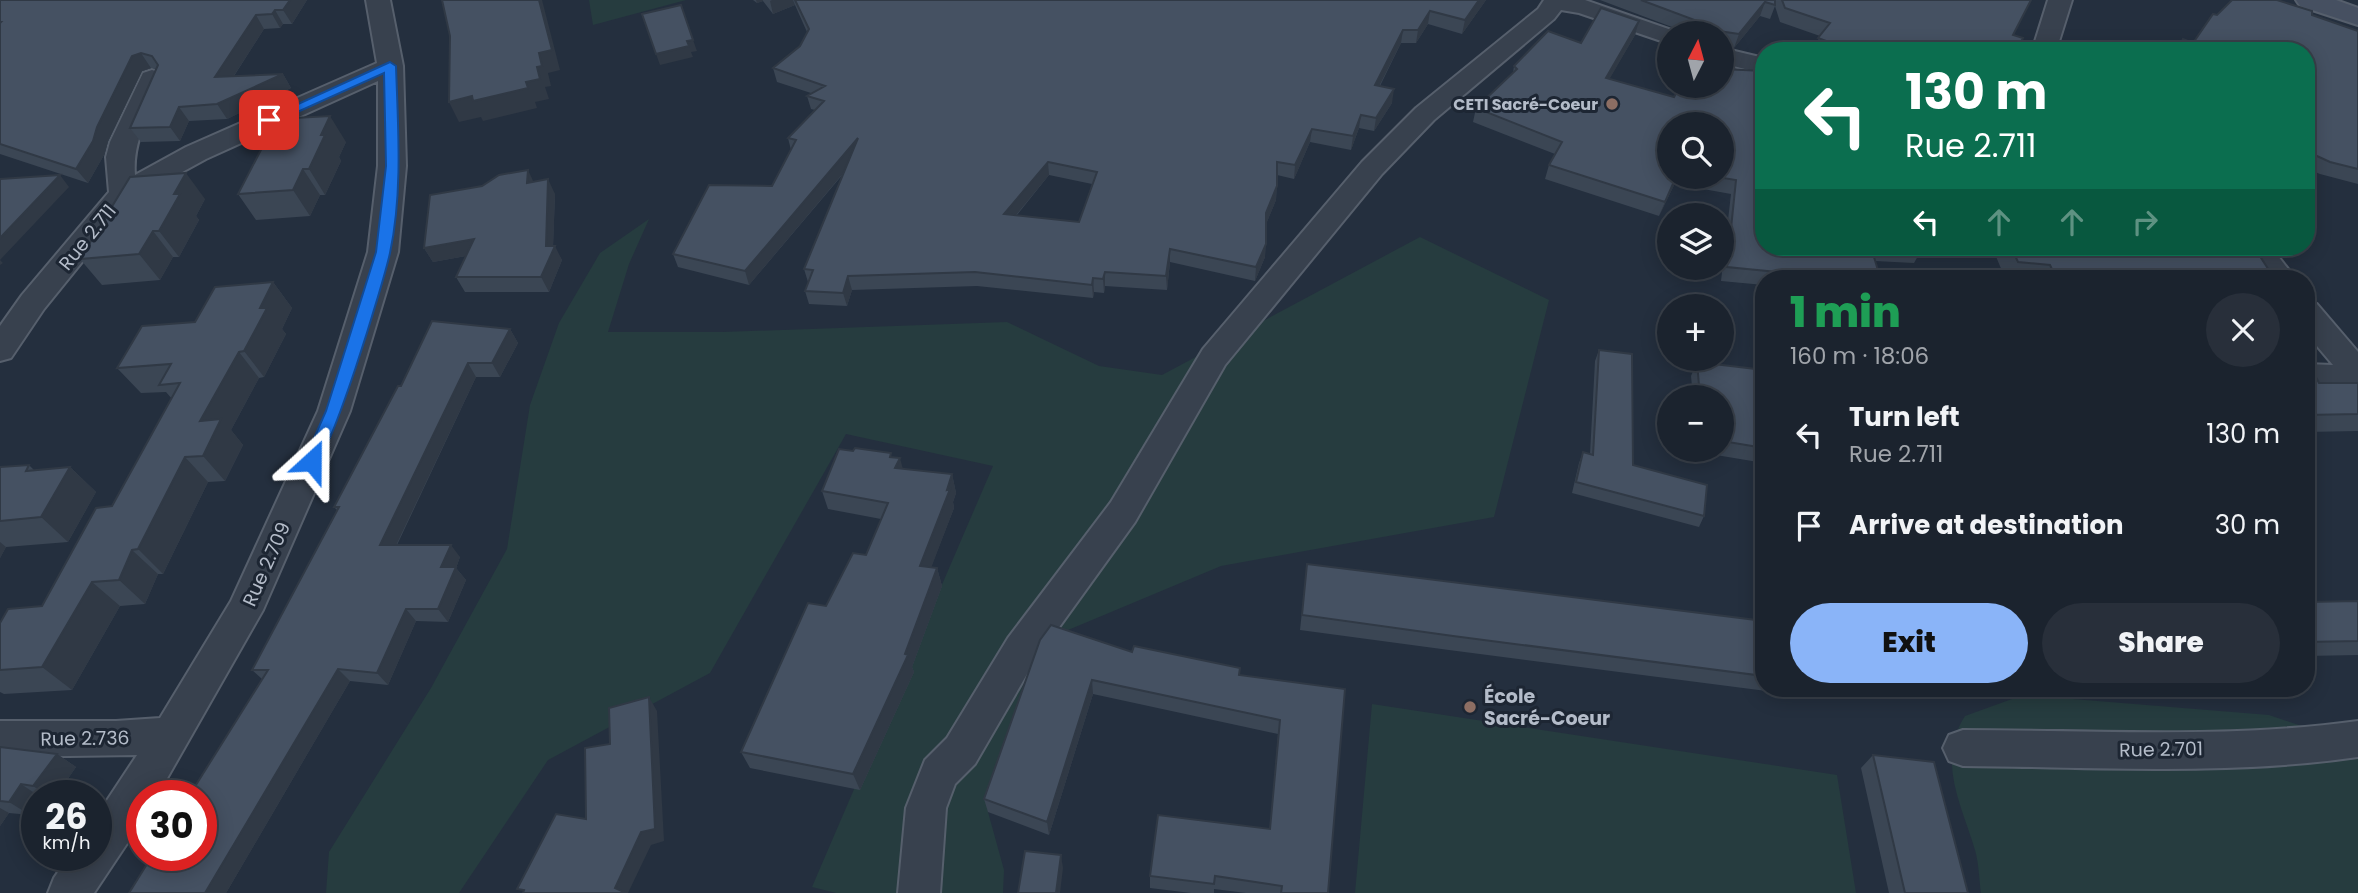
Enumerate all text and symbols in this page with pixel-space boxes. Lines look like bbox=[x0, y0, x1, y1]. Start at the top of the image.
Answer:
north arrow bbox=[1657, 21, 1734, 98]
map controls bbox=[1657, 21, 1734, 462]
text: 130 m bbox=[1905, 58, 2047, 126]
icon: left bbox=[1790, 70, 1881, 161]
pin bbox=[239, 90, 299, 150]
place label: CETI Sacré-Coeur bbox=[1453, 93, 1598, 116]
marker: CETI Sacré-Coeur bbox=[1604, 96, 1620, 112]
icon: arrive bbox=[250, 101, 288, 139]
button: search bbox=[1657, 112, 1734, 189]
text: Rue 2.711 bbox=[1905, 123, 2036, 168]
street label: Rue 2.711 bbox=[52, 199, 122, 276]
button: layers bbox=[1657, 203, 1734, 280]
icon: left bbox=[1907, 203, 1945, 241]
icon: ahead bbox=[1980, 203, 2018, 241]
icon: ahead bbox=[2053, 203, 2091, 241]
icon: right bbox=[2126, 203, 2164, 241]
text: 1 min bbox=[1790, 283, 1901, 342]
button: close bbox=[2206, 293, 2280, 367]
button: + bbox=[1657, 294, 1734, 371]
text: 160 m · 18:06 bbox=[1790, 340, 1929, 372]
button: − bbox=[1657, 385, 1734, 462]
text: Turn left bbox=[1849, 399, 1960, 435]
icon: left bbox=[1790, 416, 1828, 454]
text: 130 m bbox=[2206, 416, 2280, 452]
position arrow bbox=[275, 424, 349, 498]
text: Rue 2.711 bbox=[1849, 438, 1943, 470]
icon: arrive bbox=[1790, 507, 1828, 545]
text: Arrive at destination bbox=[1849, 507, 2124, 543]
text: 30 m bbox=[2215, 507, 2280, 543]
street label: Rue 2.709 bbox=[236, 518, 297, 611]
button: Exit bbox=[1790, 603, 2028, 683]
button: Share bbox=[2042, 603, 2280, 683]
place label: École Sacré-Coeur bbox=[1484, 683, 1610, 732]
marker: École Sacré-Coeur bbox=[1462, 699, 1478, 715]
street label: Rue 2.736 bbox=[40, 724, 130, 753]
street label: Rue 2.701 bbox=[2119, 735, 2203, 764]
speed limit sign: 30 bbox=[126, 780, 217, 871]
text: 26 bbox=[45, 792, 88, 841]
text: km/h bbox=[43, 830, 90, 855]

